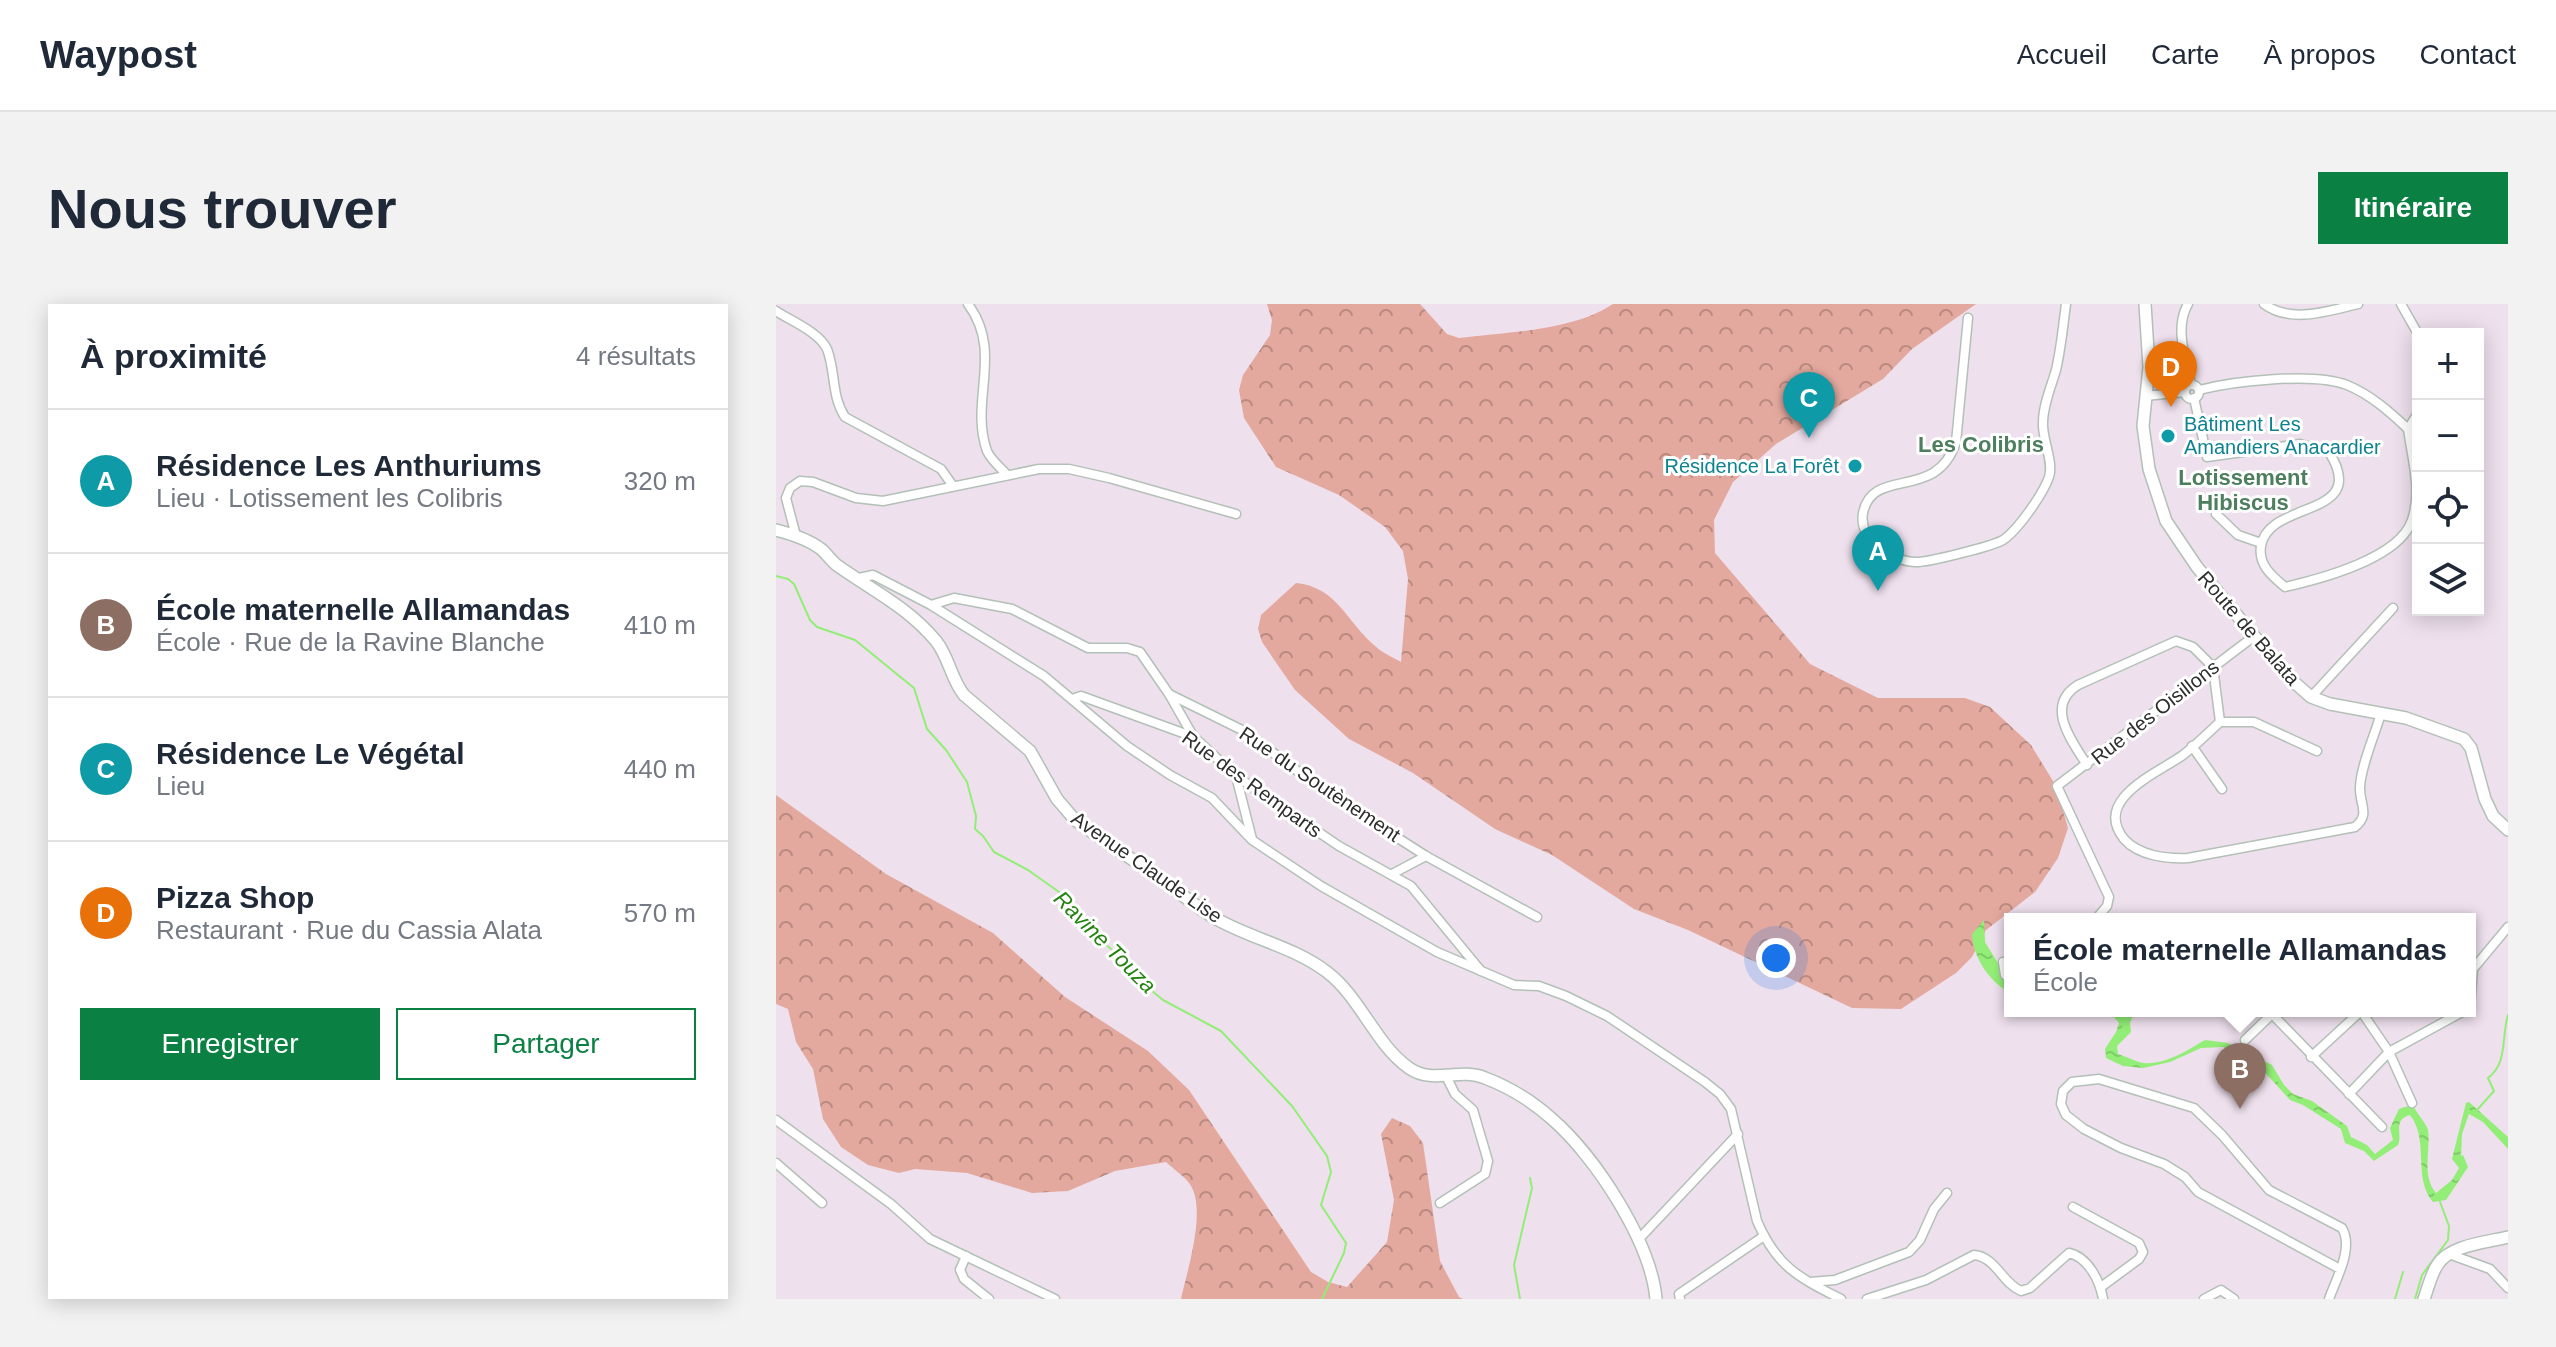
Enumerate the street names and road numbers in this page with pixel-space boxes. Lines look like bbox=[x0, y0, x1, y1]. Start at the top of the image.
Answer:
street label: Route de Balata bbox=[2194, 567, 2305, 690]
street label: Rue des Oisillons bbox=[2087, 655, 2223, 769]
street label: Rue du Soutènement bbox=[1235, 722, 1405, 846]
street label: Rue des Remparts bbox=[1178, 726, 1326, 842]
street label: Avenue Claude Lise bbox=[1068, 807, 1226, 927]

